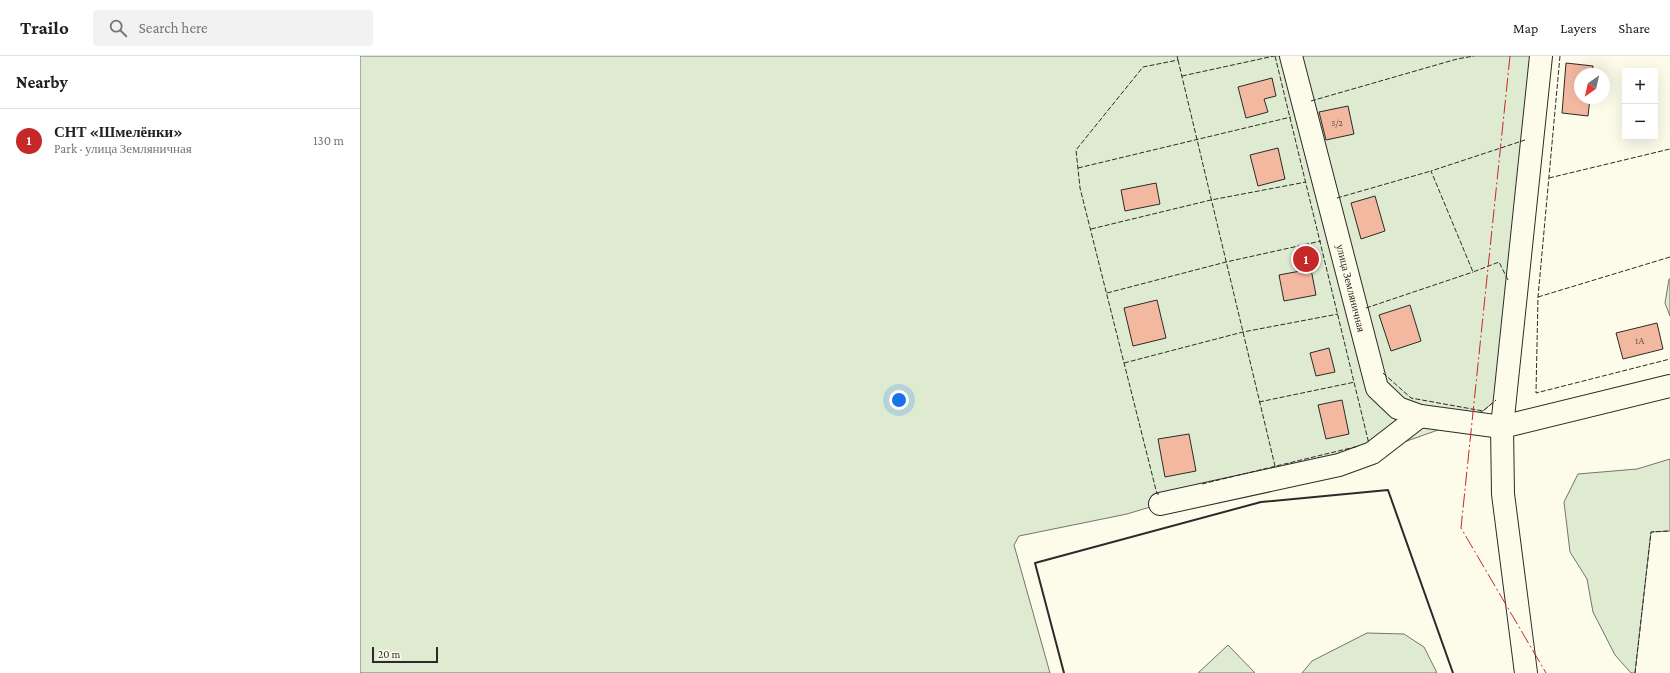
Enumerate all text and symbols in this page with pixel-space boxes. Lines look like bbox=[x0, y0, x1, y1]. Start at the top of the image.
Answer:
search box bbox=[93, 10, 373, 46]
text: Trailo bbox=[20, 17, 69, 38]
icon: search bbox=[107, 17, 129, 39]
text: Search here bbox=[139, 20, 208, 36]
text: Map bbox=[1513, 20, 1538, 36]
text: Layers bbox=[1560, 20, 1597, 36]
text: Share bbox=[1619, 20, 1650, 36]
north arrow bbox=[1574, 68, 1610, 104]
map controls bbox=[1622, 68, 1658, 140]
button: + bbox=[1622, 68, 1658, 104]
text: Nearby bbox=[16, 73, 68, 92]
button: − bbox=[1622, 104, 1658, 140]
house number: 5/2 bbox=[1331, 118, 1343, 128]
text: СНТ «Шмелёнки» bbox=[54, 124, 183, 140]
text: 1 bbox=[27, 133, 31, 148]
text: 130 m bbox=[313, 133, 344, 148]
text: Park · улица Земляничная bbox=[54, 141, 192, 156]
street label: улица Земляничная bbox=[1334, 243, 1368, 333]
pin: 1 bbox=[1293, 244, 1319, 274]
house number: 1А bbox=[1635, 336, 1645, 346]
your location bbox=[889, 390, 909, 410]
scale bar bbox=[372, 645, 438, 664]
text: 20 m bbox=[378, 648, 400, 660]

